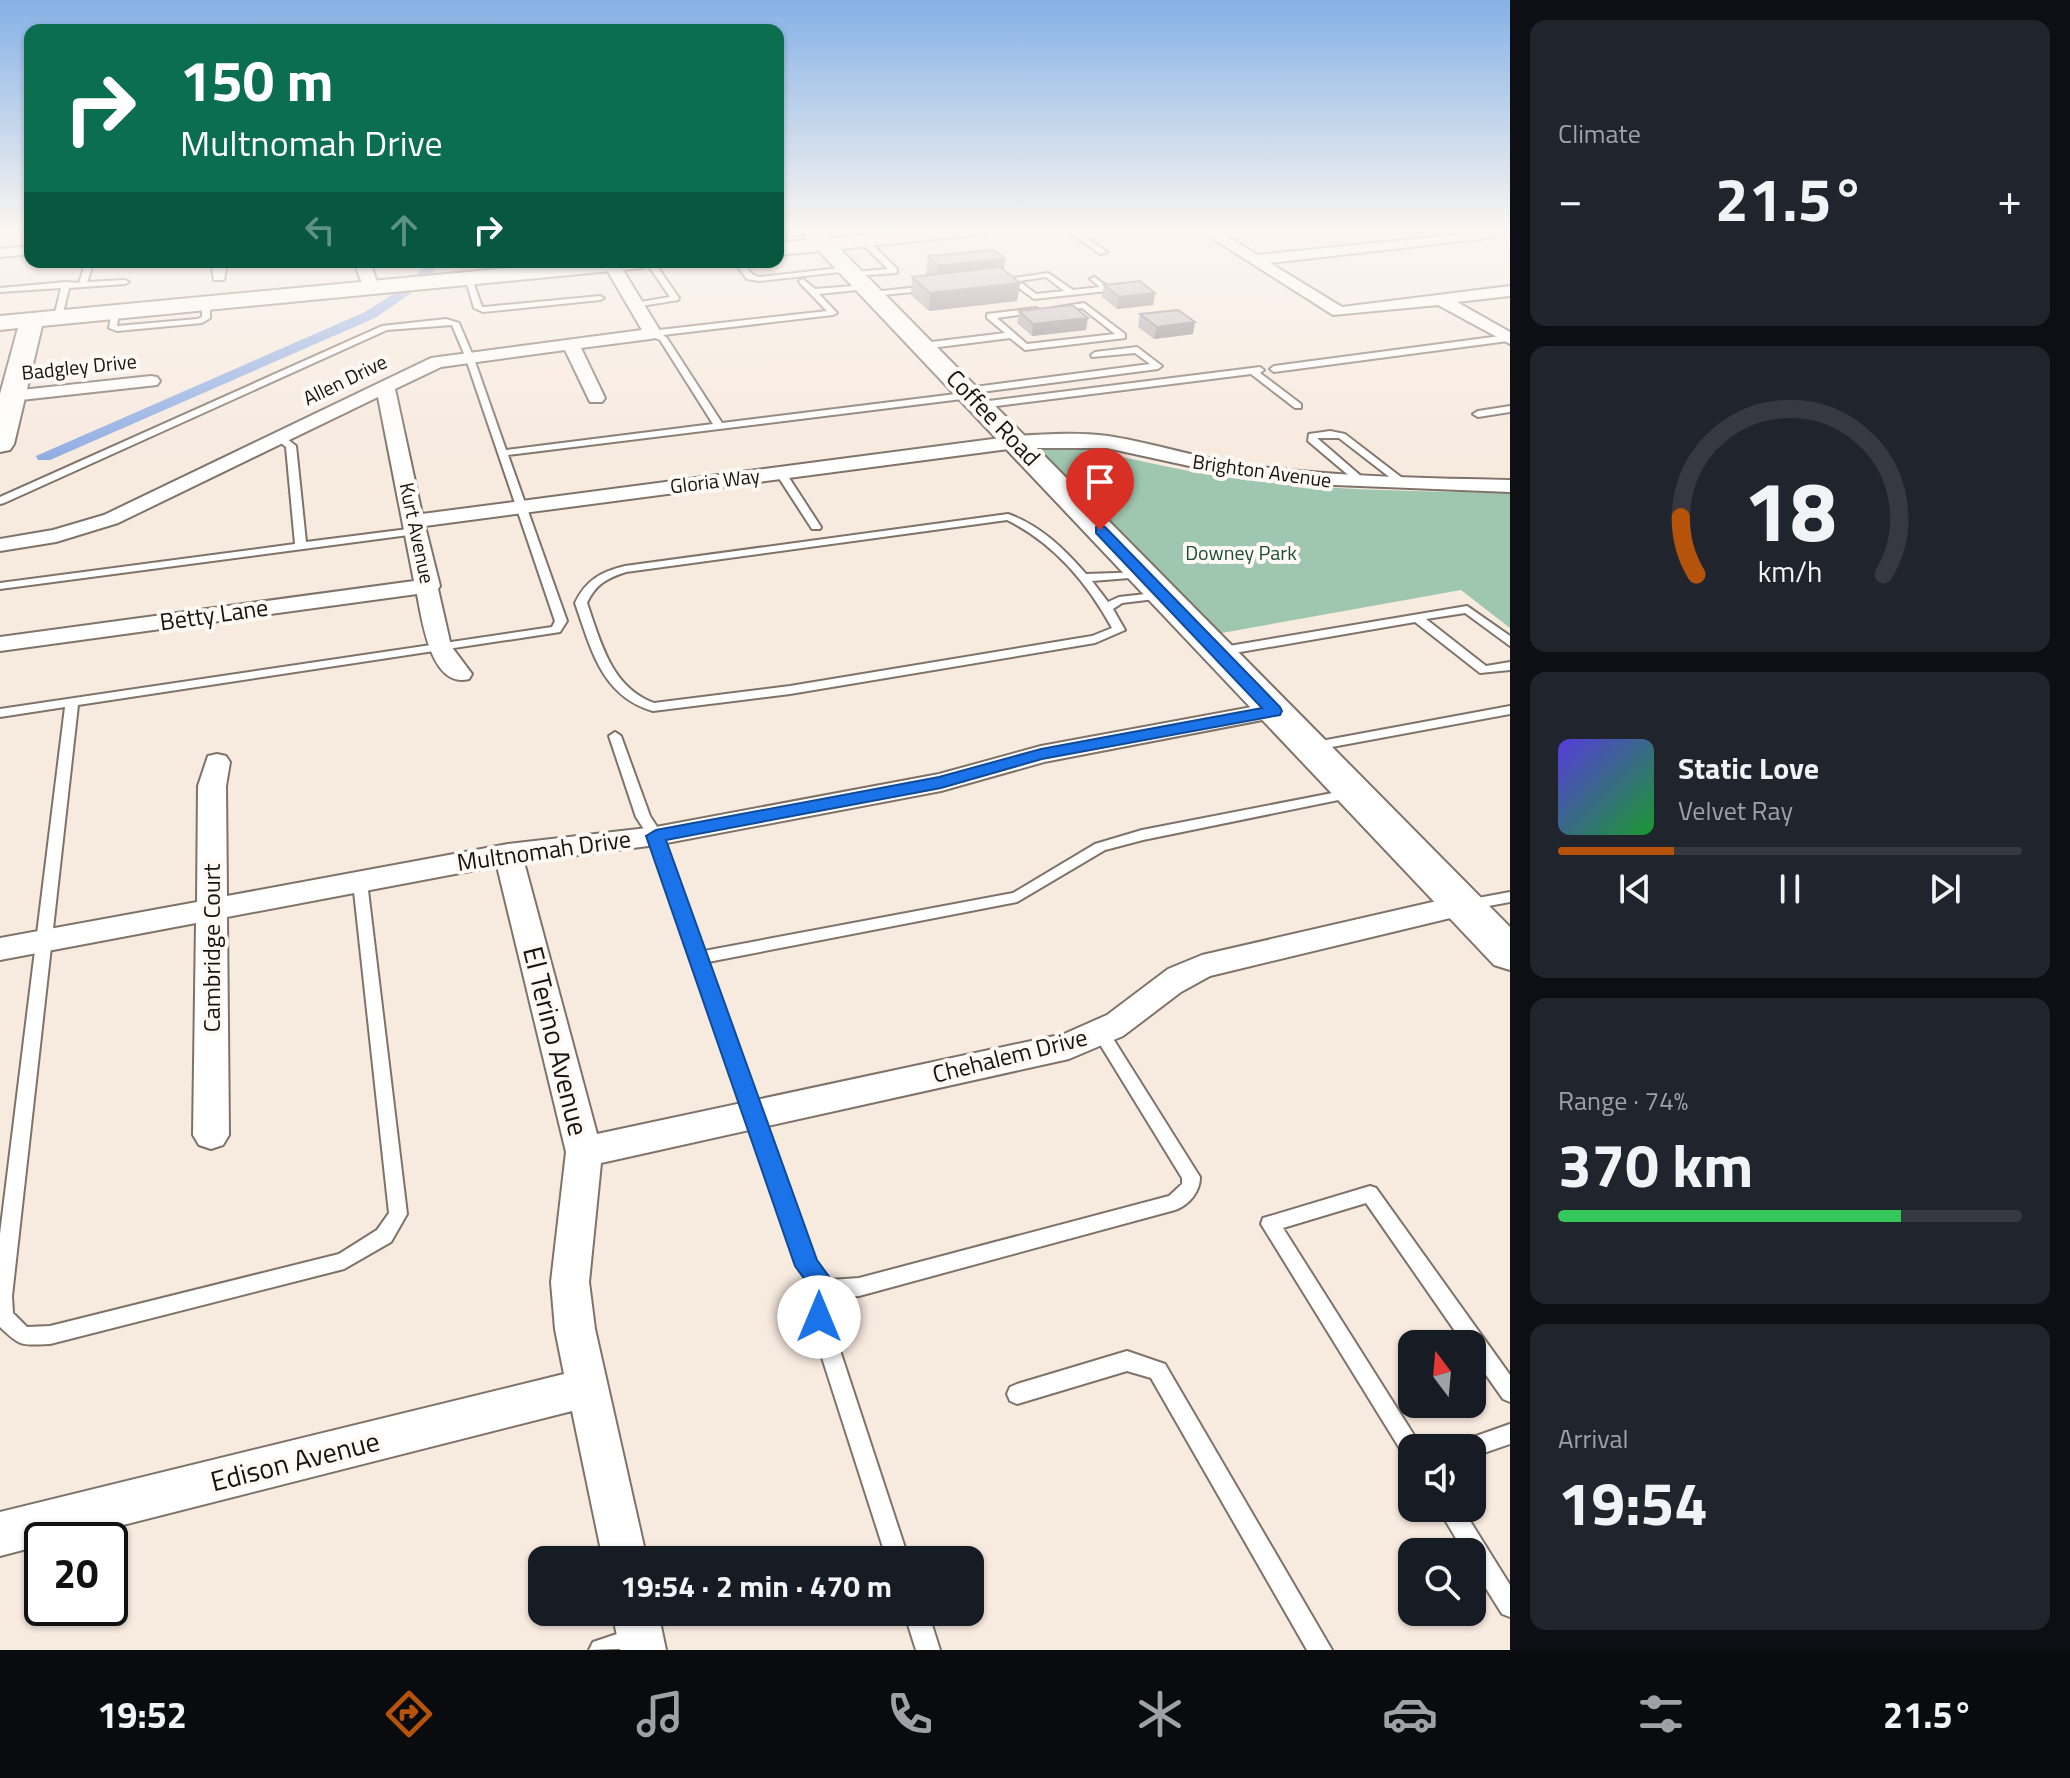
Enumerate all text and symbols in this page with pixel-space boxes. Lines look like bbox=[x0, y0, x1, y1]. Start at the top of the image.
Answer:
text: 150 m bbox=[180, 38, 333, 123]
icon: right bbox=[48, 56, 152, 160]
text: Climate bbox=[1558, 114, 1641, 153]
text: Multnomah Drive bbox=[180, 115, 443, 170]
text: 21.5° bbox=[1715, 153, 1865, 244]
text: − bbox=[1558, 165, 1583, 232]
text: + bbox=[1997, 165, 2022, 232]
icon: left bbox=[298, 208, 342, 252]
icon: ahead bbox=[382, 208, 426, 252]
icon: right bbox=[466, 208, 510, 252]
street label: Badgley Drive bbox=[20, 345, 138, 388]
street label: Allen Drive bbox=[297, 346, 392, 413]
street label: Coffee Road bbox=[938, 361, 1049, 474]
street label: Brighton Avenue bbox=[1191, 445, 1333, 496]
text: 18 bbox=[1743, 447, 1837, 573]
pin bbox=[1066, 448, 1134, 530]
street label: Gloria Way bbox=[668, 460, 762, 501]
icon: arrive bbox=[1078, 460, 1122, 504]
street label: Kurt Avenue bbox=[392, 479, 443, 586]
park label: Downey Park bbox=[1185, 537, 1297, 568]
text: km/h bbox=[1758, 550, 1822, 593]
street label: Betty Lane bbox=[157, 589, 270, 639]
text: Static Love bbox=[1678, 745, 1819, 791]
text: Velvet Ray bbox=[1678, 791, 1793, 830]
street label: Multnomah Drive bbox=[455, 820, 633, 880]
street label: Cambridge Court bbox=[193, 863, 229, 1032]
icon: previous bbox=[1613, 867, 1657, 911]
icon: pause bbox=[1768, 867, 1812, 911]
icon: next bbox=[1923, 867, 1967, 911]
street label: El Terino Avenue bbox=[512, 942, 601, 1140]
street label: Chehalem Drive bbox=[929, 1018, 1091, 1092]
text: Range · 74% bbox=[1558, 1081, 1688, 1120]
text: 370 km bbox=[1558, 1119, 1753, 1210]
position arrow bbox=[777, 1275, 861, 1359]
north arrow bbox=[1398, 1330, 1486, 1418]
map controls bbox=[1398, 1330, 1486, 1626]
street label: Edison Avenue bbox=[206, 1419, 384, 1502]
text: Arrival bbox=[1558, 1419, 1629, 1458]
button: sound bbox=[1398, 1434, 1486, 1522]
text: 19:54 bbox=[1558, 1457, 1708, 1548]
speed limit sign: 20 bbox=[24, 1522, 128, 1626]
button: search bbox=[1398, 1538, 1486, 1626]
text: 19:54 · 2 min · 470 m bbox=[620, 1563, 892, 1609]
icon: directions bbox=[381, 1686, 437, 1742]
icon: music bbox=[632, 1686, 688, 1742]
icon: phone bbox=[882, 1686, 938, 1742]
icon: climate bbox=[1132, 1686, 1188, 1742]
icon: car bbox=[1382, 1686, 1438, 1742]
icon: filters bbox=[1633, 1686, 1689, 1742]
text: 19:52 bbox=[97, 1687, 187, 1742]
text: 21.5° bbox=[1883, 1687, 1973, 1742]

